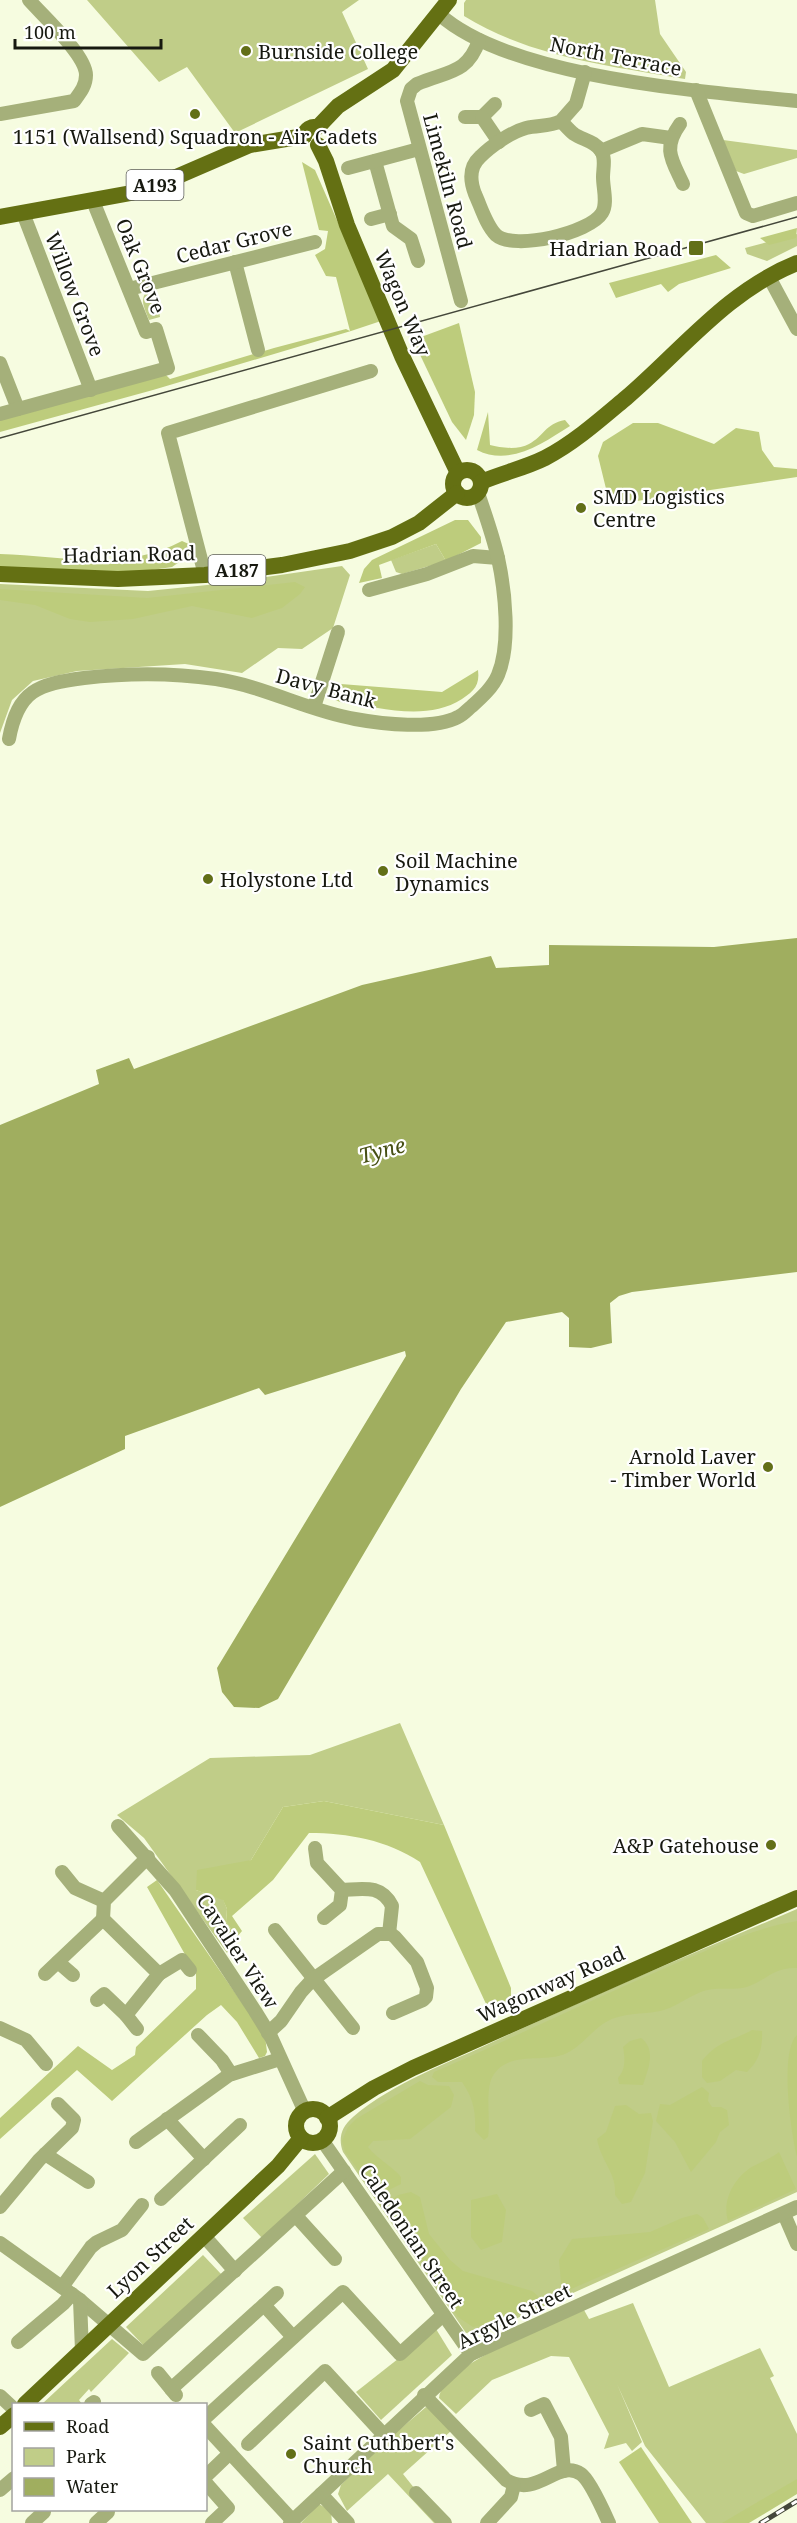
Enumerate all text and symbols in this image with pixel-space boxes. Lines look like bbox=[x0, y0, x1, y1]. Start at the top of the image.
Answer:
scale bar bbox=[15, 12, 160, 50]
text: 100 m bbox=[24, 20, 76, 44]
street label: North Terrace bbox=[548, 30, 684, 82]
place label: Burnside College bbox=[258, 38, 418, 65]
marker: Burnside College bbox=[239, 44, 253, 58]
marker: 1151 (Wallsend) Squadron - Air Cadets bbox=[188, 107, 202, 121]
street label: Limekiln Road bbox=[417, 110, 479, 252]
place label: 1151 (Wallsend) Squadron - Air Cadets bbox=[13, 123, 377, 150]
road number: A193 bbox=[126, 170, 184, 200]
street label: Oak Grove bbox=[110, 214, 172, 318]
street label: Cedar Grove bbox=[173, 215, 295, 269]
street label: Willow Grove bbox=[39, 228, 111, 360]
place label: Hadrian Road bbox=[549, 235, 682, 262]
marker: Hadrian Road bbox=[687, 239, 705, 257]
street label: Wagon Way bbox=[369, 246, 438, 361]
place label: SMD Logistics Centre bbox=[593, 483, 725, 533]
marker: SMD Logistics Centre bbox=[574, 501, 588, 515]
street label: Hadrian Road bbox=[62, 539, 196, 569]
road number: A187 bbox=[208, 555, 266, 585]
street label: Davy Bank bbox=[273, 662, 379, 714]
place label: Soil Machine Dynamics bbox=[395, 847, 518, 897]
marker: Soil Machine Dynamics bbox=[376, 864, 390, 878]
place label: Holystone Ltd bbox=[220, 866, 353, 893]
marker: Holystone Ltd bbox=[201, 872, 215, 886]
water label: Tyne bbox=[356, 1130, 408, 1170]
place label: Arnold Laver - Timber World bbox=[610, 1443, 757, 1493]
marker: Arnold Laver - Timber World bbox=[761, 1460, 775, 1474]
place label: A&P Gatehouse bbox=[613, 1832, 759, 1859]
marker: A&P Gatehouse bbox=[764, 1838, 778, 1852]
street label: Cavalier View bbox=[191, 1888, 286, 2014]
street label: Wagonway Road bbox=[473, 1939, 629, 2029]
street label: Caledonian Street bbox=[354, 2159, 470, 2313]
street label: Lyon Street bbox=[101, 2210, 199, 2304]
street label: Argyle Street bbox=[453, 2277, 575, 2355]
legend bbox=[12, 2403, 207, 2511]
text: Road bbox=[66, 2414, 109, 2438]
place label: Saint Cuthbert's Church bbox=[303, 2429, 454, 2479]
text: Park bbox=[66, 2444, 106, 2468]
marker: Saint Cuthbert's Church bbox=[284, 2447, 298, 2461]
text: Water bbox=[66, 2474, 119, 2498]

